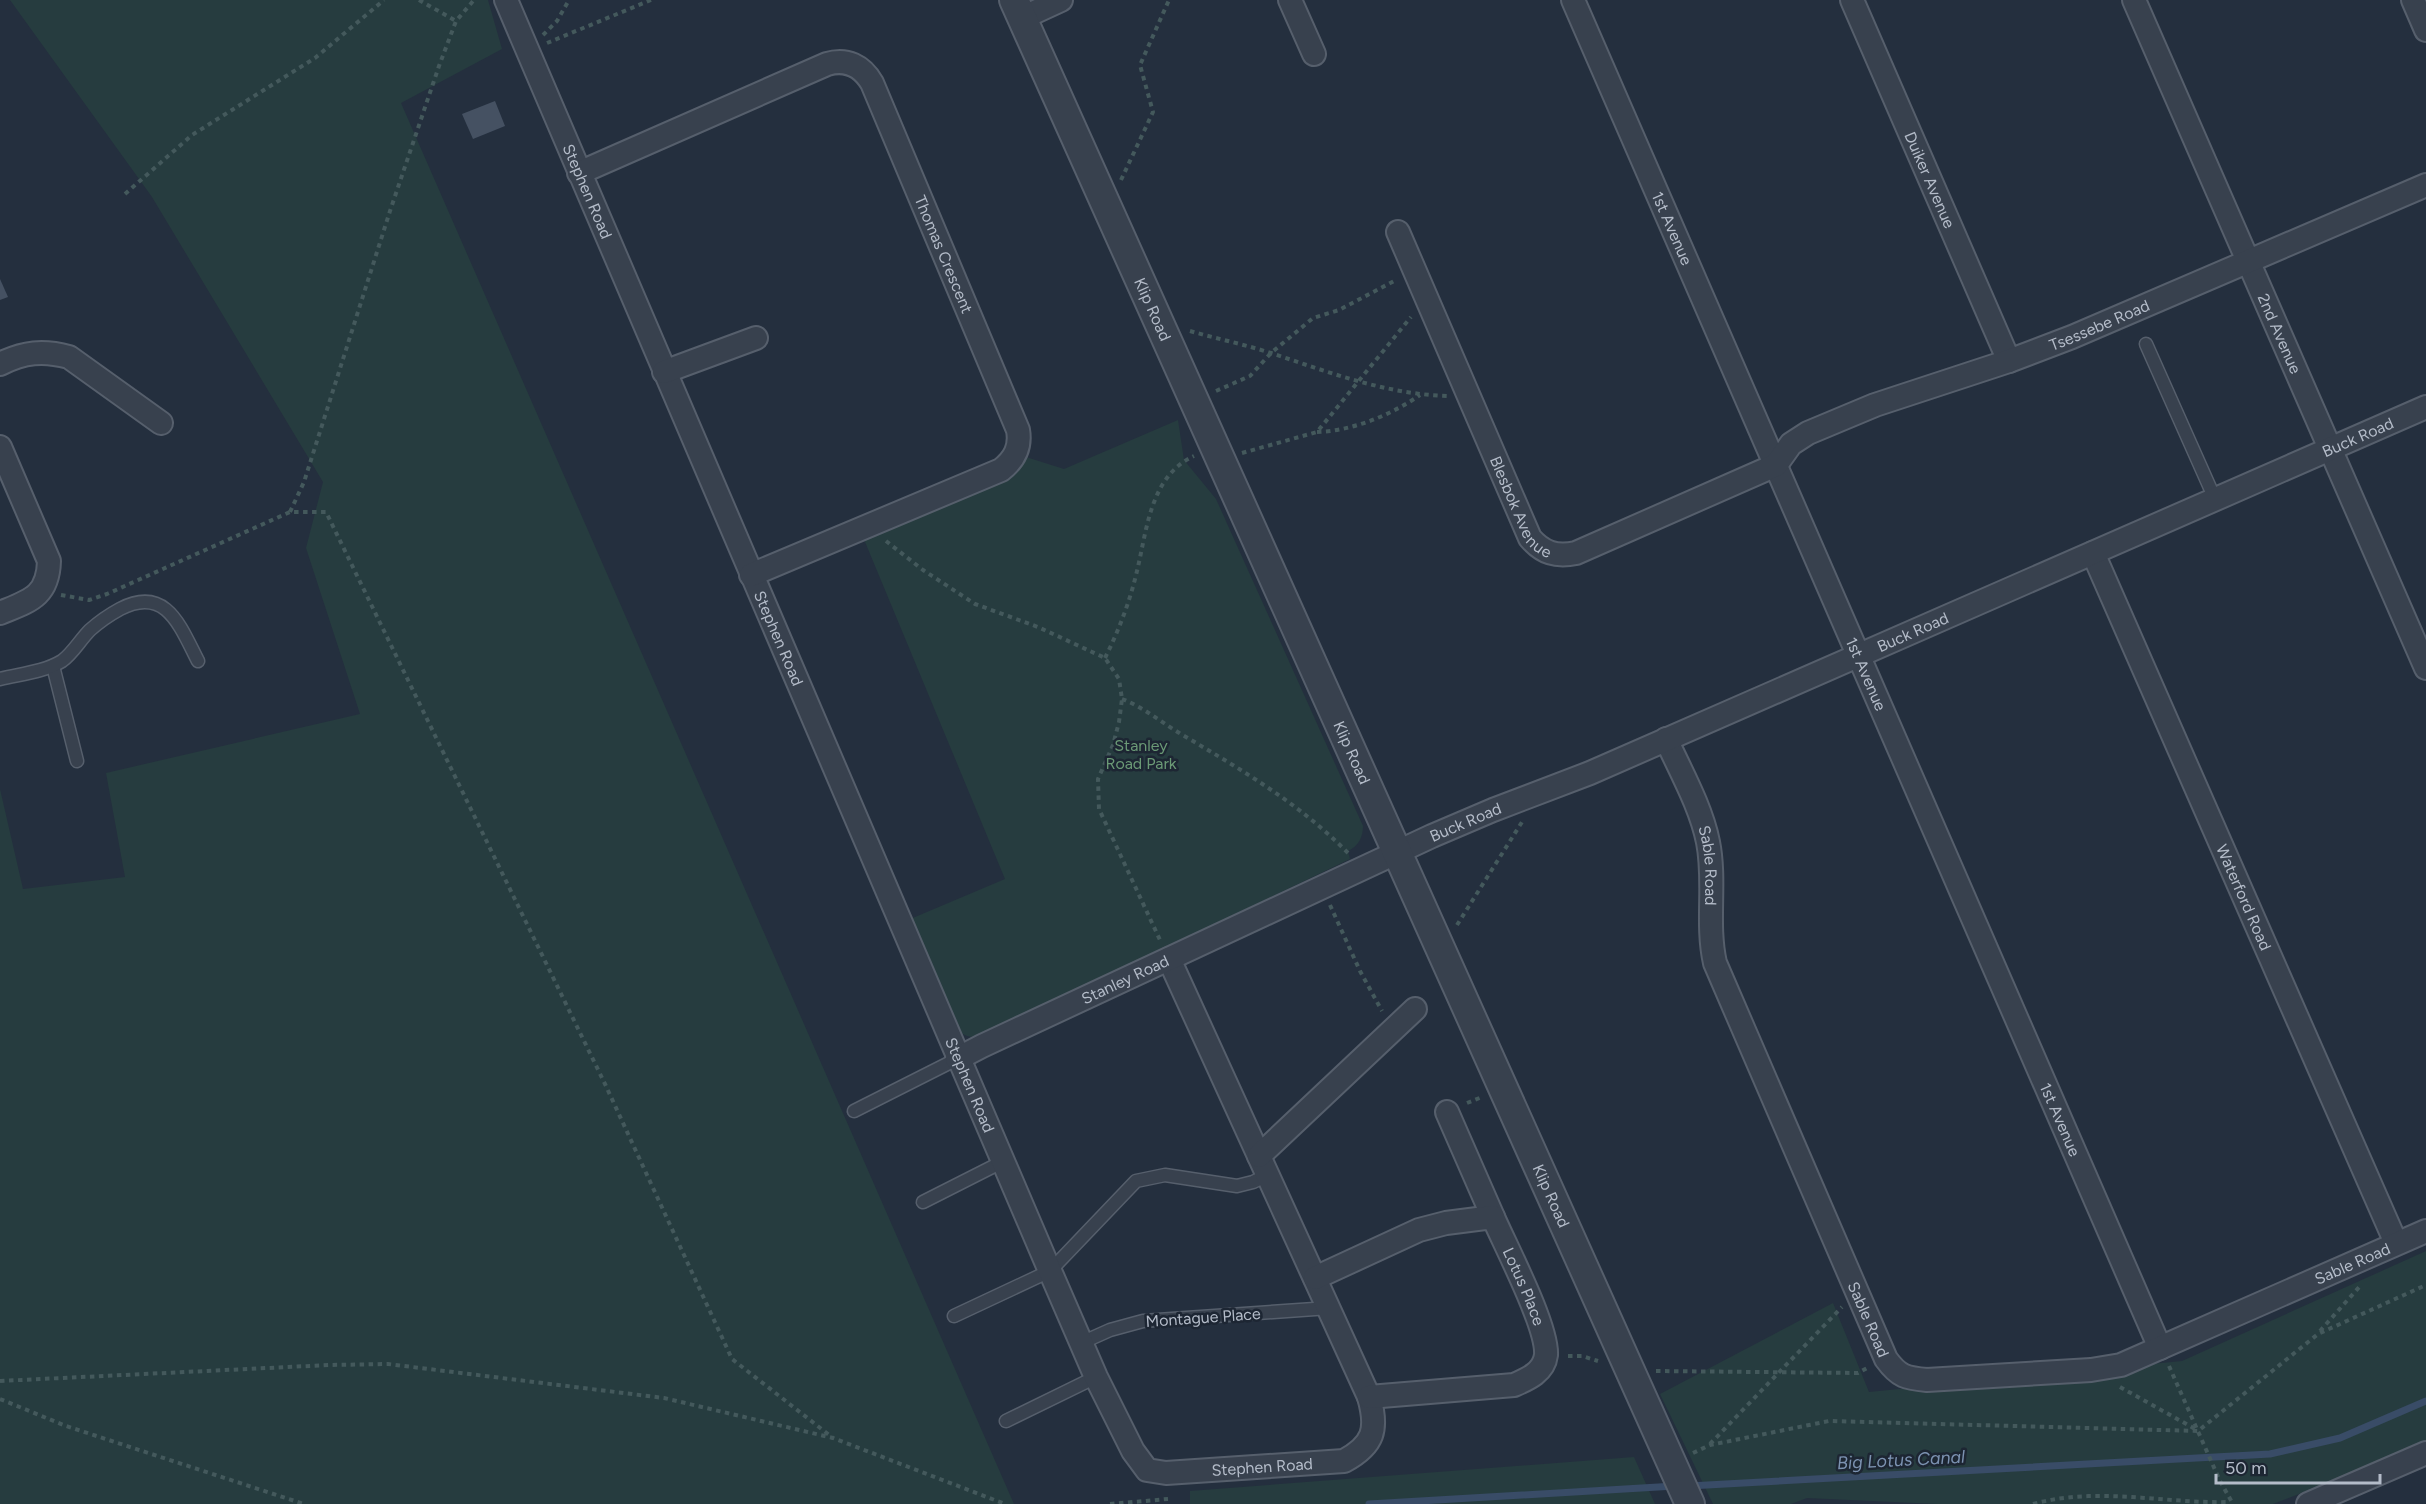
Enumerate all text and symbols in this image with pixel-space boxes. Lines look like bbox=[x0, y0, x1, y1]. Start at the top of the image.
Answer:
street label: Duiker Avenue bbox=[1900, 129, 1959, 231]
street label: Stephen Road bbox=[559, 141, 616, 242]
street label: 1st Avenue bbox=[1648, 189, 1696, 268]
street label: Thomas Crescent bbox=[910, 193, 977, 316]
street label: Klip Road bbox=[1130, 275, 1175, 344]
street label: 2nd Avenue bbox=[2254, 291, 2305, 377]
street label: Tsessebe Road bbox=[2047, 296, 2152, 355]
street label: Buck Road bbox=[2319, 413, 2397, 461]
street label: Blesbok Avenue bbox=[1486, 453, 1555, 562]
street label: Stephen Road bbox=[750, 588, 807, 689]
street label: Buck Road bbox=[1874, 608, 1951, 656]
street label: 1st Avenue bbox=[1842, 634, 1890, 714]
street label: Klip Road bbox=[1329, 718, 1374, 787]
park label: Stanley Road Park bbox=[1105, 736, 1177, 773]
street label: Buck Road bbox=[1427, 799, 1504, 846]
street label: Sable Road bbox=[1694, 823, 1720, 906]
street label: Waterford Road bbox=[2212, 842, 2275, 953]
street label: Stanley Road bbox=[1078, 951, 1172, 1008]
street label: Stephen Road bbox=[941, 1035, 999, 1135]
street label: 1st Avenue bbox=[2036, 1080, 2084, 1160]
street label: Klip Road bbox=[1529, 1161, 1573, 1231]
street label: Sable Road bbox=[2312, 1239, 2393, 1289]
street label: Lotus Place bbox=[1499, 1245, 1549, 1328]
street label: Sable Road bbox=[1844, 1279, 1893, 1360]
street label: Montague Place bbox=[1145, 1304, 1261, 1331]
water label: Big Lotus Canal bbox=[1836, 1446, 1967, 1474]
scale bar bbox=[2216, 1447, 2380, 1485]
street label: Stephen Road bbox=[1211, 1454, 1313, 1480]
text: 50 m bbox=[2225, 1457, 2267, 1479]

